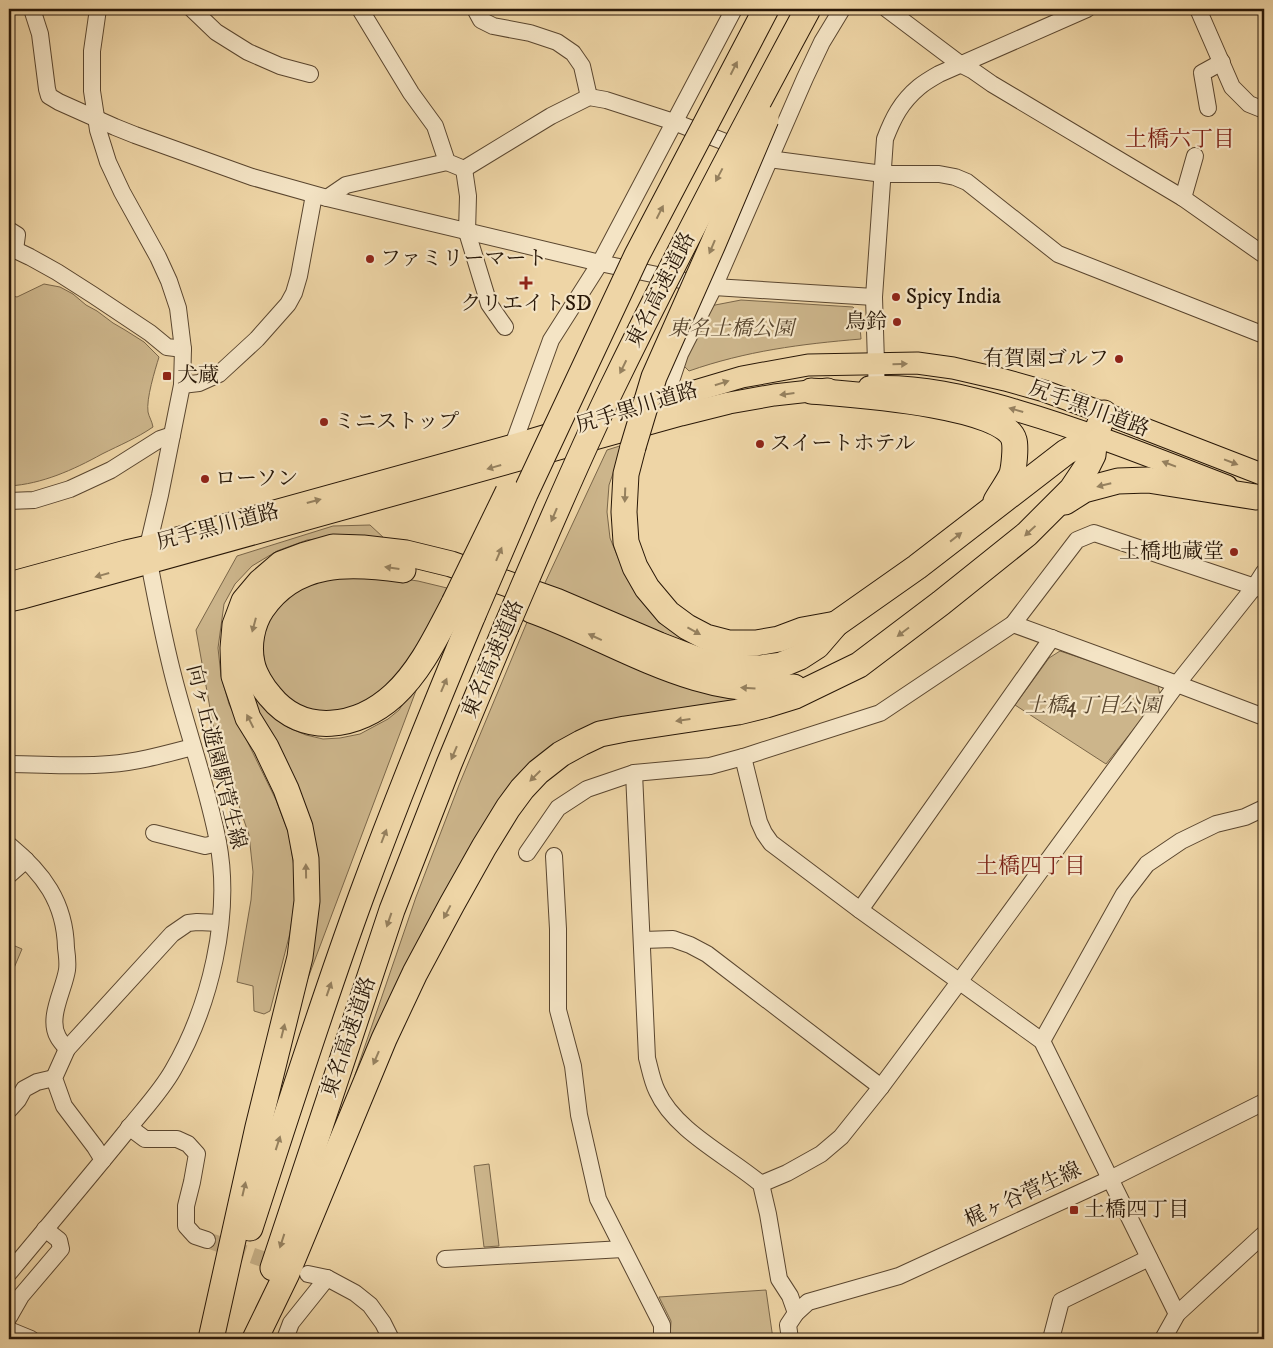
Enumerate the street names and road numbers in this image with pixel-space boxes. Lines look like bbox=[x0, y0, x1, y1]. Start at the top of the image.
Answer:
street label: 東名高速道路 bbox=[621, 228, 701, 352]
street label: 尻手黒川道路 bbox=[1025, 375, 1153, 443]
street label: 尻手黒川道路 bbox=[573, 377, 701, 439]
street label: 尻手黒川道路 bbox=[154, 498, 282, 556]
street label: 東名高速道路 bbox=[456, 596, 530, 722]
street label: 向ヶ丘遊園駅菅生線 bbox=[181, 662, 251, 852]
street label: 東名高速道路 bbox=[316, 973, 382, 1101]
street label: 梶ヶ谷菅生線 bbox=[960, 1157, 1086, 1233]

